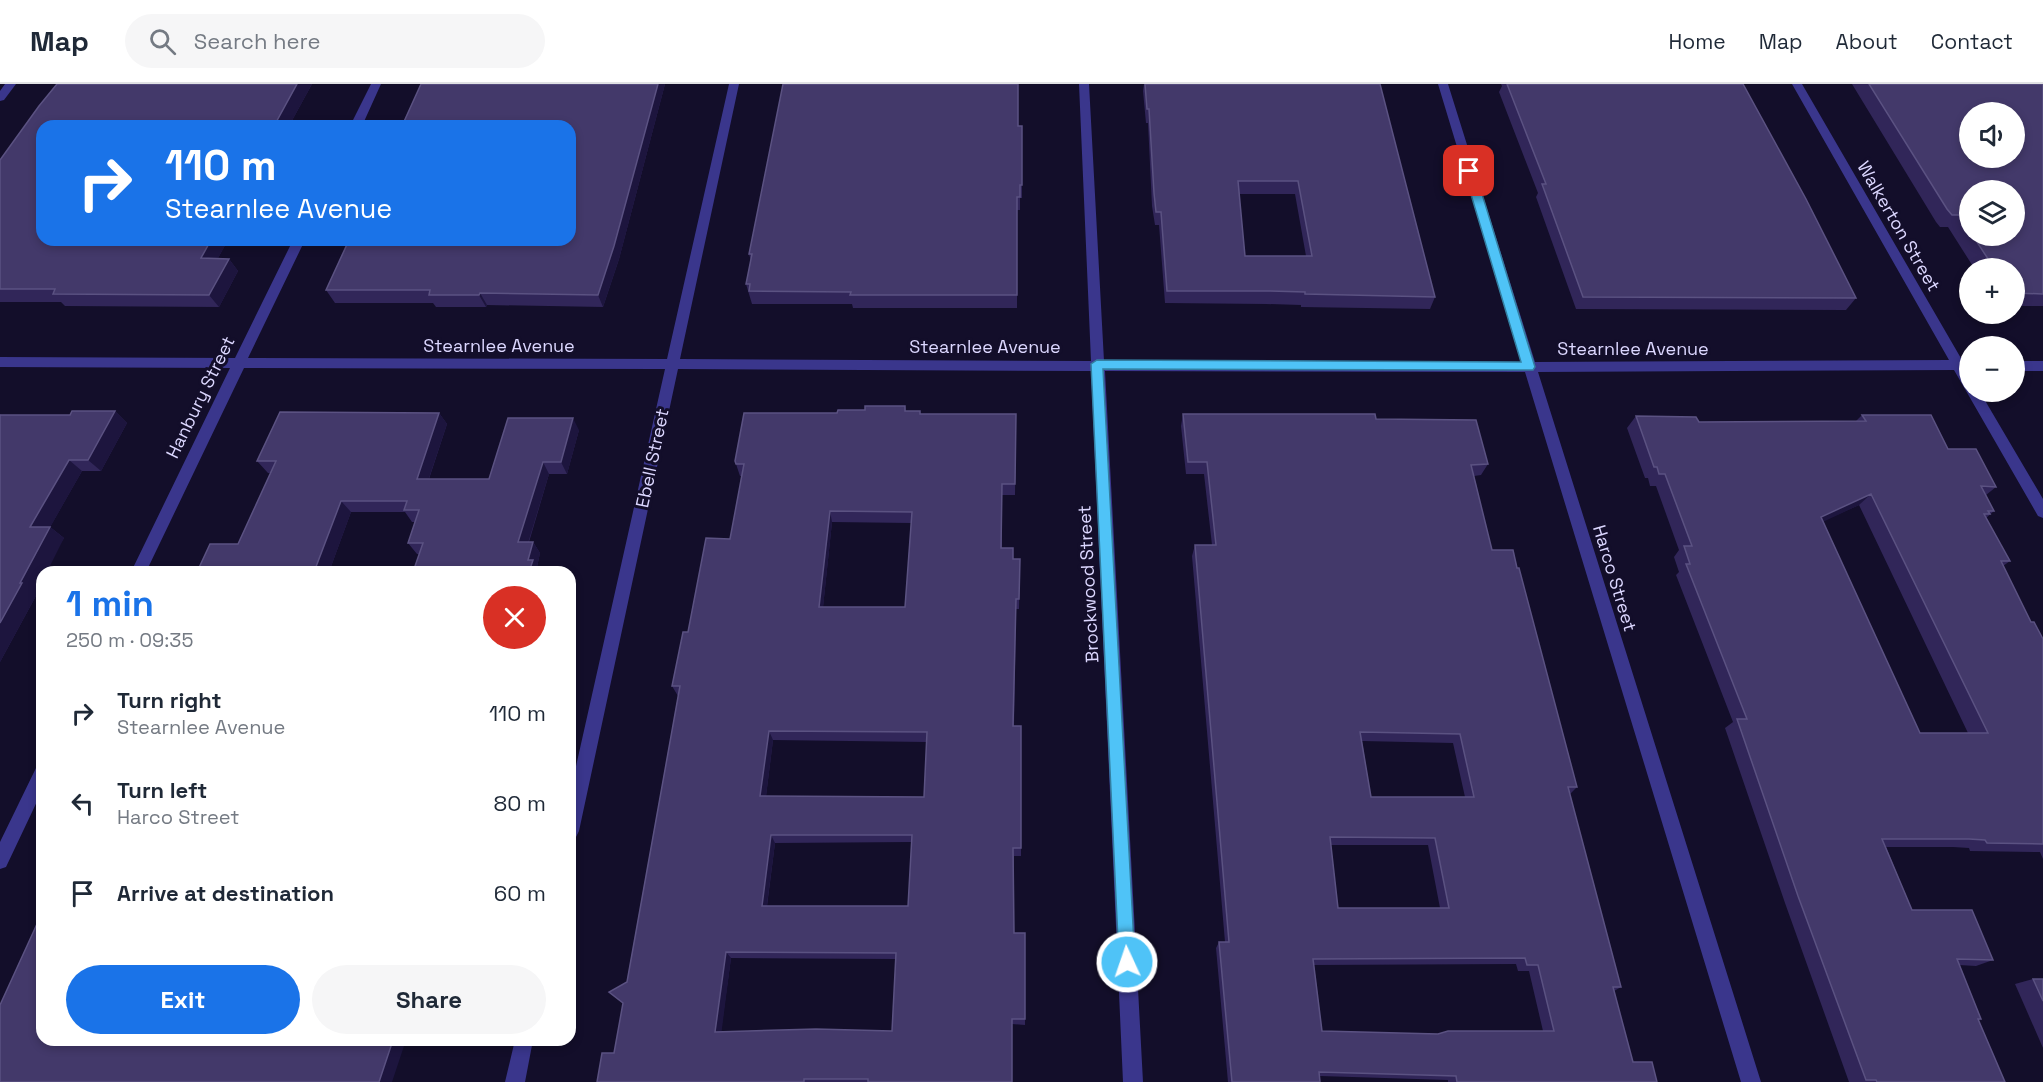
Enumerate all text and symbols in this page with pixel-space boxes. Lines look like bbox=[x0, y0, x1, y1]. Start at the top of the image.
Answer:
search box bbox=[125, 14, 545, 68]
text: Map bbox=[30, 23, 89, 59]
icon: search bbox=[146, 25, 179, 58]
text: Search here bbox=[194, 27, 321, 55]
text: Home bbox=[1668, 28, 1726, 55]
text: Map bbox=[1759, 28, 1803, 55]
text: About bbox=[1836, 28, 1898, 55]
text: Contact bbox=[1931, 28, 2013, 55]
map controls bbox=[1959, 102, 2025, 402]
button: sound bbox=[1959, 102, 2025, 168]
text: 110 m bbox=[165, 139, 277, 192]
icon: right bbox=[66, 144, 144, 222]
pin bbox=[1443, 145, 1494, 196]
icon: arrive bbox=[1452, 154, 1485, 187]
street label: Walkerton Street bbox=[1852, 157, 1946, 295]
button: layers bbox=[1959, 180, 2025, 246]
text: Stearnlee Avenue bbox=[165, 191, 392, 226]
button: + bbox=[1959, 258, 2025, 324]
street label: Hanbury Street bbox=[160, 332, 240, 462]
street label: Stearnlee Avenue bbox=[423, 334, 575, 357]
street label: Stearnlee Avenue bbox=[909, 335, 1061, 358]
button: − bbox=[1959, 336, 2025, 402]
street label: Stearnlee Avenue bbox=[1557, 337, 1709, 360]
street label: Ebell Street bbox=[630, 406, 674, 510]
street label: Brockwood Street bbox=[1072, 505, 1104, 663]
street label: Harco Street bbox=[1588, 522, 1642, 634]
text: 1 min bbox=[66, 581, 154, 627]
button: close bbox=[483, 586, 546, 649]
text: 250 m · 09:35 bbox=[66, 627, 193, 653]
text: Turn right bbox=[117, 686, 222, 714]
icon: right bbox=[66, 697, 99, 730]
text: 110 m bbox=[489, 699, 546, 727]
text: Stearnlee Avenue bbox=[117, 714, 285, 740]
text: Turn left bbox=[117, 776, 207, 804]
icon: left bbox=[66, 787, 99, 820]
text: 80 m bbox=[494, 789, 546, 817]
text: Harco Street bbox=[117, 804, 239, 830]
icon: arrive bbox=[66, 877, 99, 910]
text: Arrive at destination bbox=[117, 879, 334, 907]
text: 60 m bbox=[494, 879, 546, 907]
position arrow bbox=[1095, 930, 1159, 994]
button: Exit bbox=[66, 965, 300, 1034]
button: Share bbox=[312, 965, 546, 1034]

